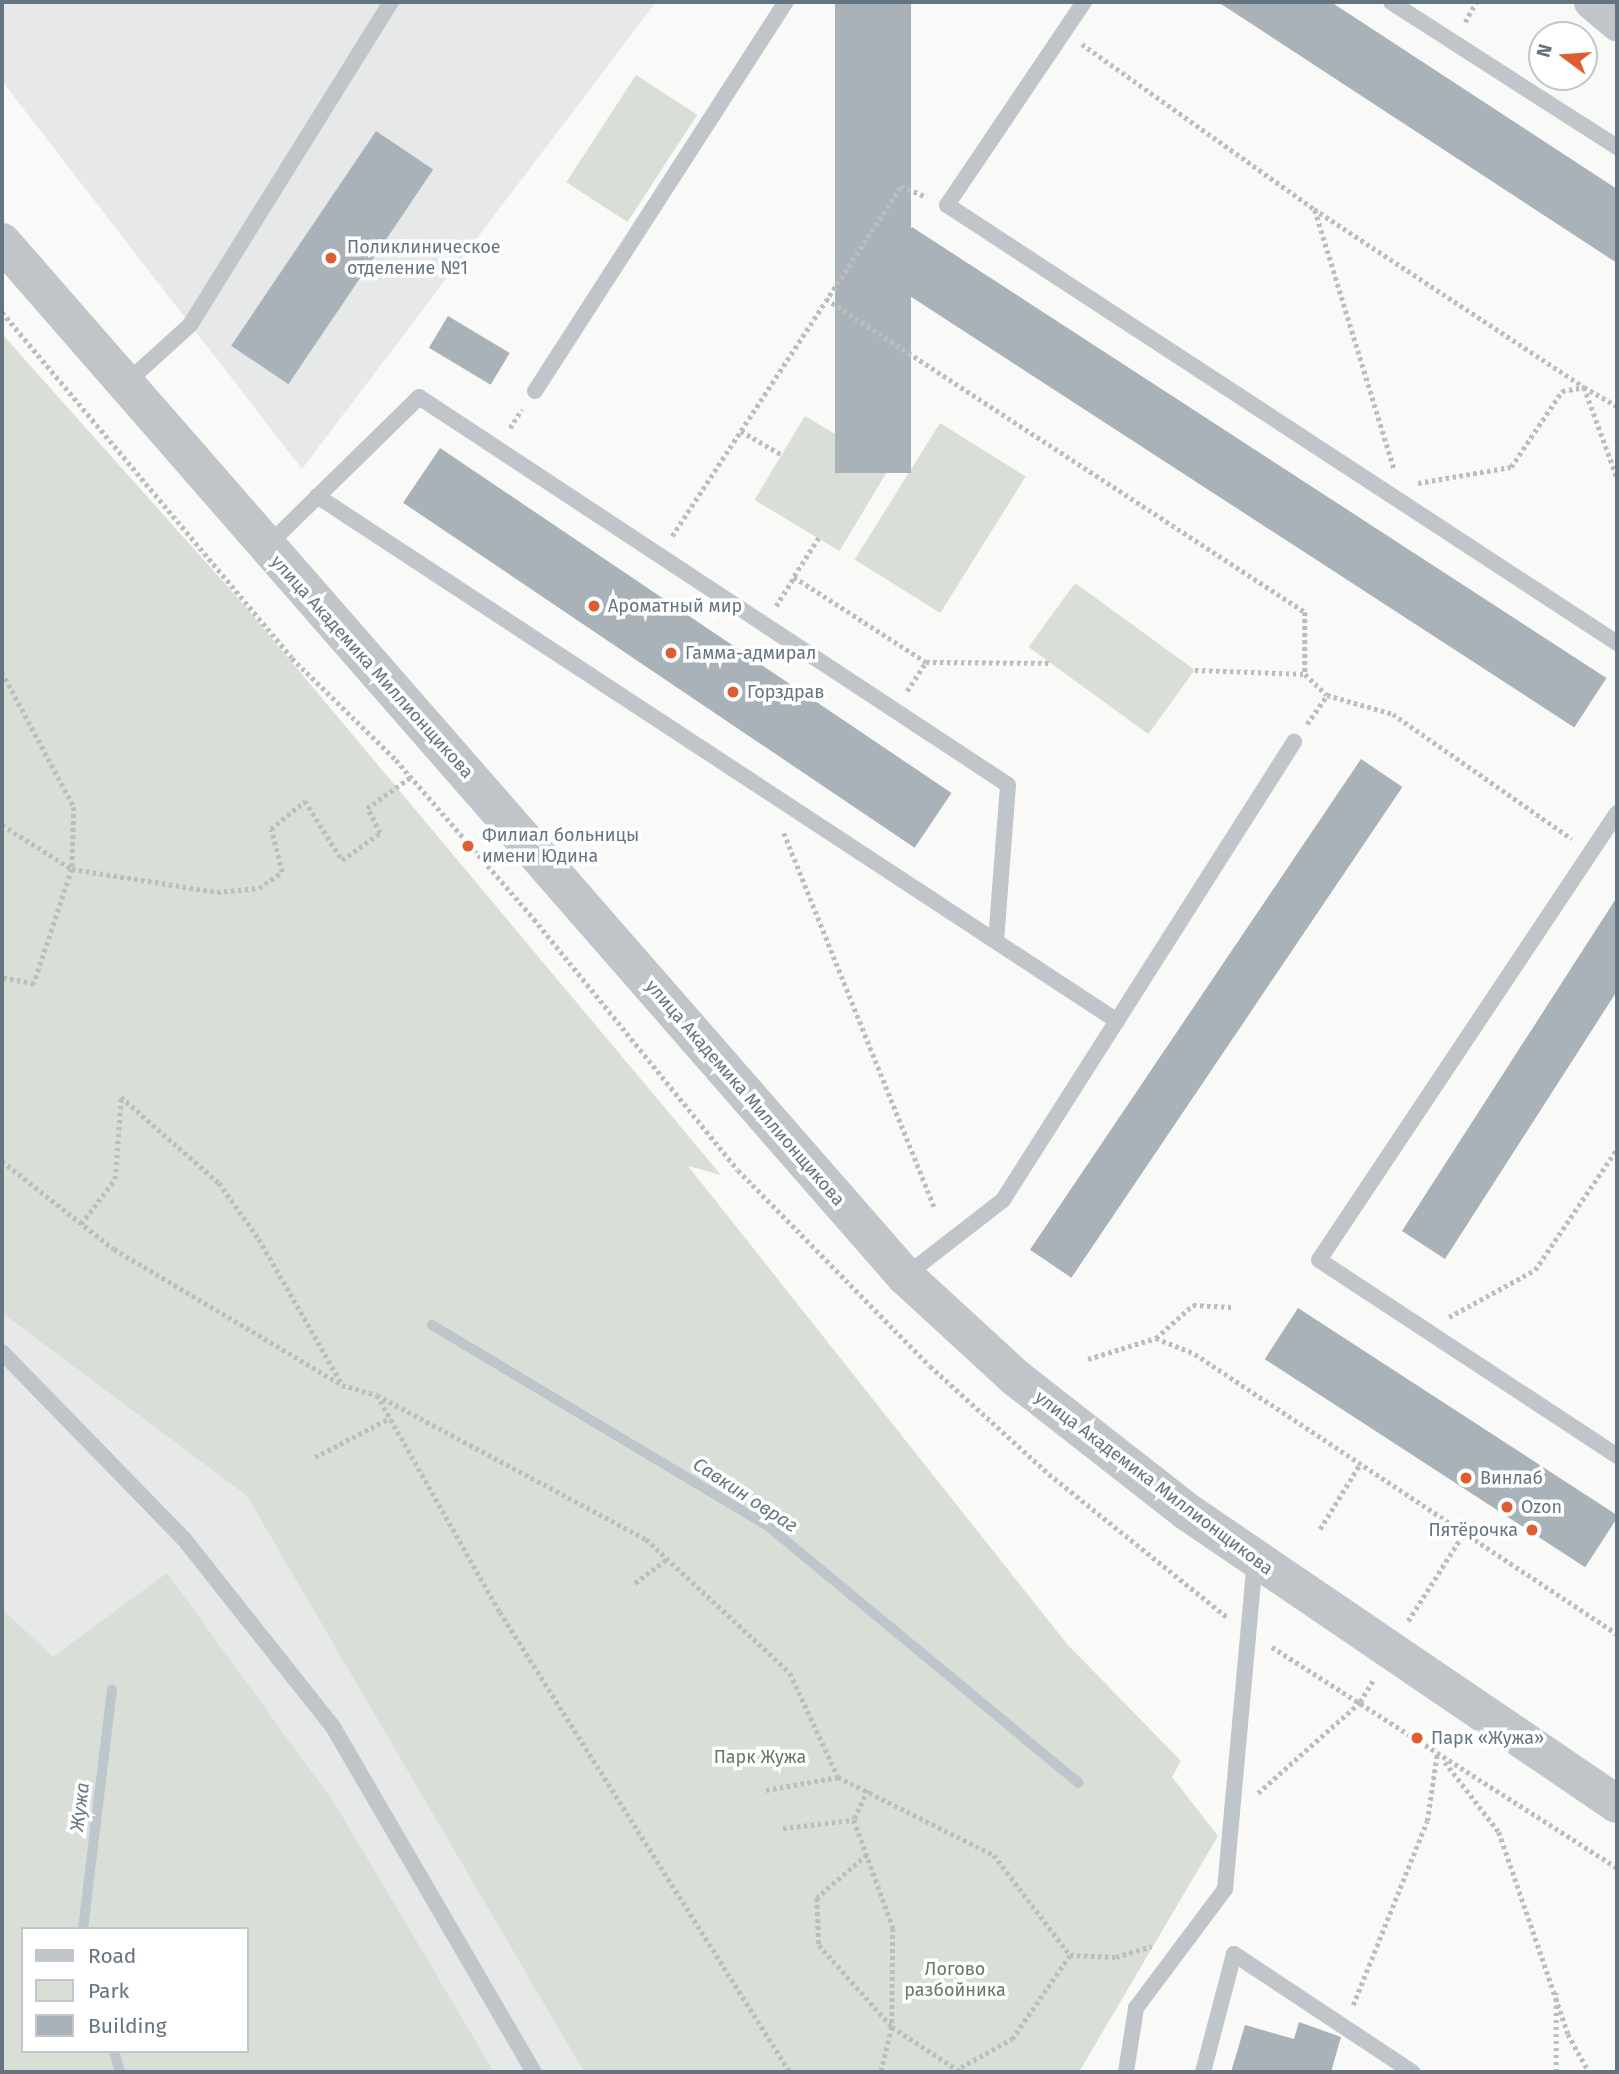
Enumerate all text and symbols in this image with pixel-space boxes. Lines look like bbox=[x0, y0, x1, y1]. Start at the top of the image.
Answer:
north arrow bbox=[1528, 21, 1598, 91]
text: N bbox=[1531, 41, 1557, 60]
place label: Поликлиническое отделение №1 bbox=[347, 237, 500, 280]
marker: Поликлиническое отделение №1 bbox=[321, 248, 341, 268]
street label: улица Академика Миллионщикова bbox=[266, 551, 478, 783]
place label: Ароматный мир bbox=[608, 595, 742, 617]
marker: Ароматный мир bbox=[586, 598, 602, 614]
place label: Гамма-адмирал bbox=[685, 642, 816, 664]
marker: Гамма-адмирал bbox=[663, 645, 679, 661]
place label: Горздрав bbox=[747, 681, 824, 703]
marker: Горздрав bbox=[725, 684, 741, 700]
place label: Филиал больницы имени Юдина bbox=[482, 825, 639, 868]
marker: Филиал больницы имени Юдина bbox=[460, 838, 476, 854]
street label: улица Академика Миллионщикова bbox=[641, 976, 849, 1210]
street label: улица Академика Миллионщикова bbox=[1031, 1386, 1277, 1580]
water label: Савкин овраг bbox=[689, 1453, 801, 1537]
place label: Винлаб bbox=[1480, 1467, 1543, 1489]
marker: Винлаб bbox=[1458, 1470, 1474, 1486]
place label: Ozon bbox=[1521, 1496, 1562, 1518]
marker: Ozon bbox=[1499, 1499, 1515, 1515]
place label: Пятёрочка bbox=[1428, 1519, 1518, 1541]
marker: Пятёрочка bbox=[1524, 1522, 1540, 1538]
place label: Парк «Жужа» bbox=[1431, 1727, 1544, 1749]
marker: Парк «Жужа» bbox=[1409, 1730, 1425, 1746]
park label: Парк Жужа bbox=[714, 1746, 806, 1768]
water label: Жужа bbox=[66, 1781, 94, 1833]
legend bbox=[21, 1927, 248, 2053]
text: Road bbox=[88, 1943, 136, 1969]
park label: Логово разбойника bbox=[904, 1959, 1006, 2002]
text: Park bbox=[88, 1978, 129, 2004]
text: Building bbox=[88, 2013, 167, 2039]

